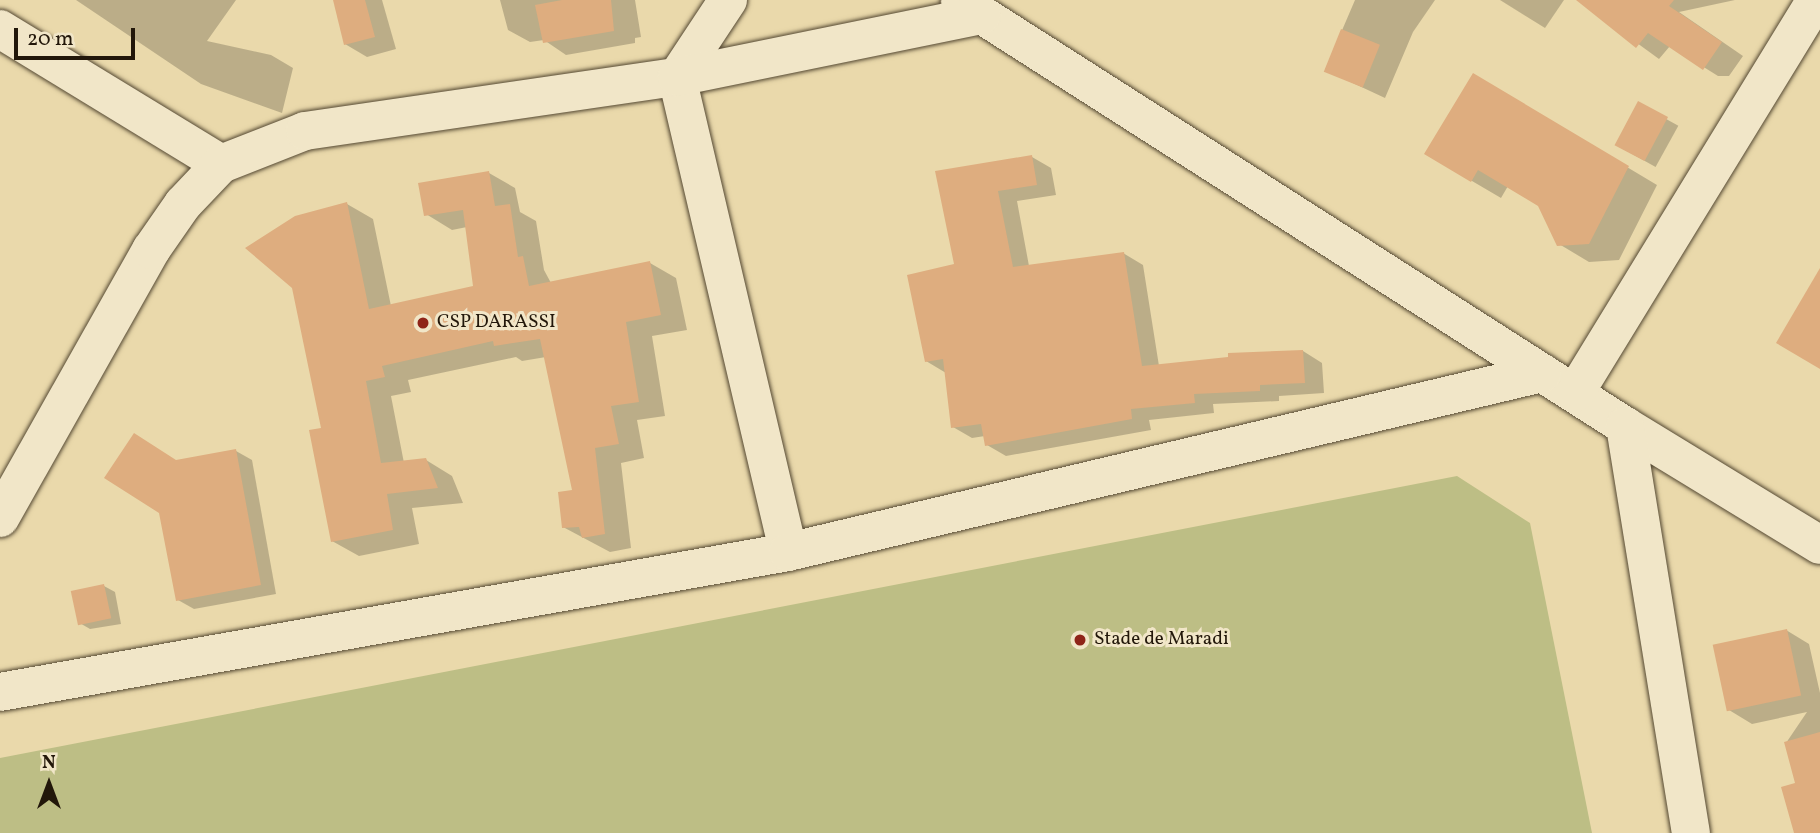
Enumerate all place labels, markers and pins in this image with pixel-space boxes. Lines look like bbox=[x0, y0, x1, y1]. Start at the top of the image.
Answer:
place label: CSP DARASSI bbox=[437, 312, 556, 334]
marker: CSP DARASSI bbox=[415, 315, 431, 331]
place label: Stade de Maradi bbox=[1094, 629, 1229, 651]
marker: Stade de Maradi bbox=[1072, 632, 1088, 648]

